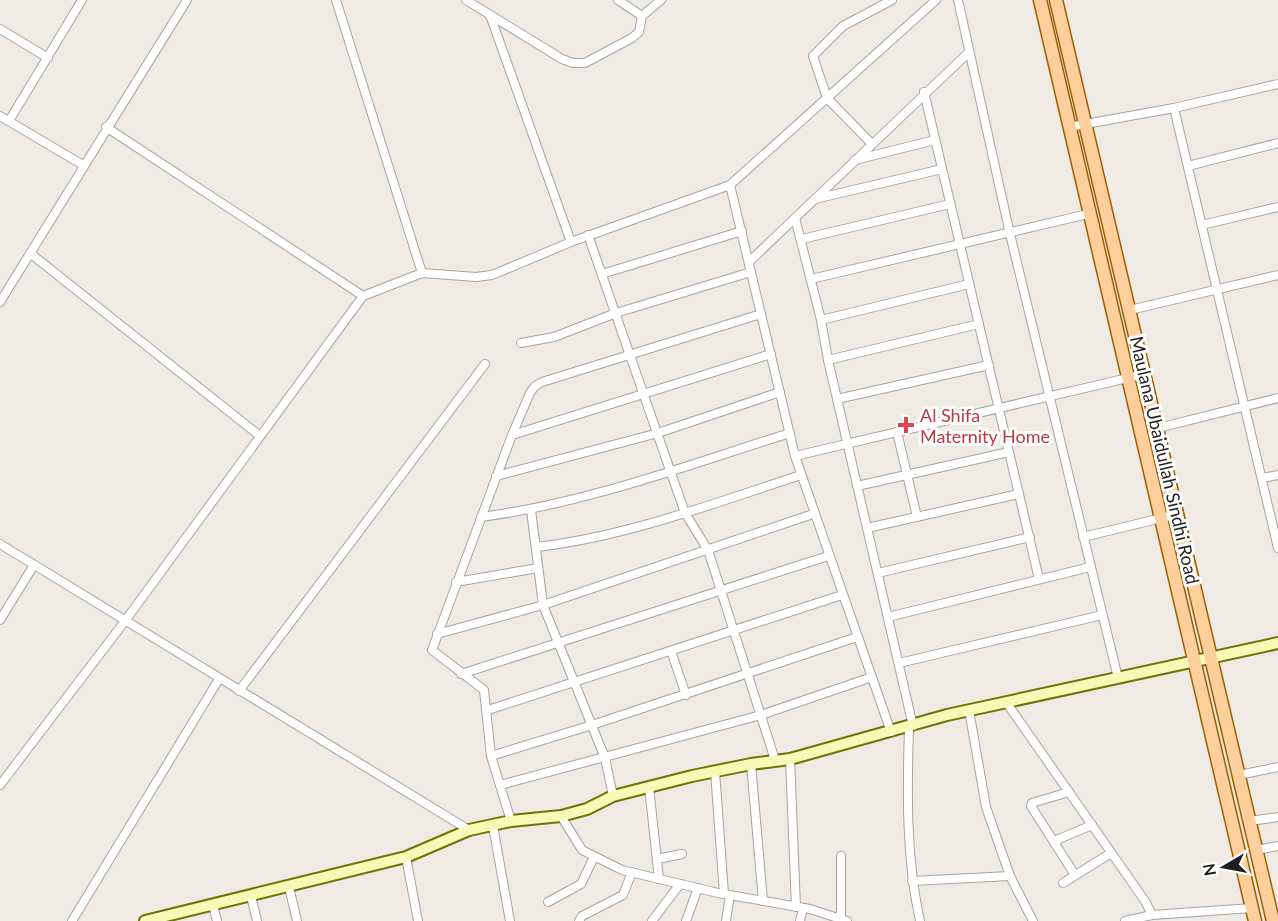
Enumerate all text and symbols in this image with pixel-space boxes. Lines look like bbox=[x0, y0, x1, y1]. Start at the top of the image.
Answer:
street label: Maulana Ubaidullah Sindhi Road bbox=[1126, 334, 1204, 586]
place label: Al Shifa Maternity Home bbox=[920, 404, 1050, 447]
marker: Al Shifa Maternity Home bbox=[897, 416, 915, 434]
north arrow bbox=[1194, 837, 1254, 897]
text: N bbox=[1198, 862, 1219, 877]

